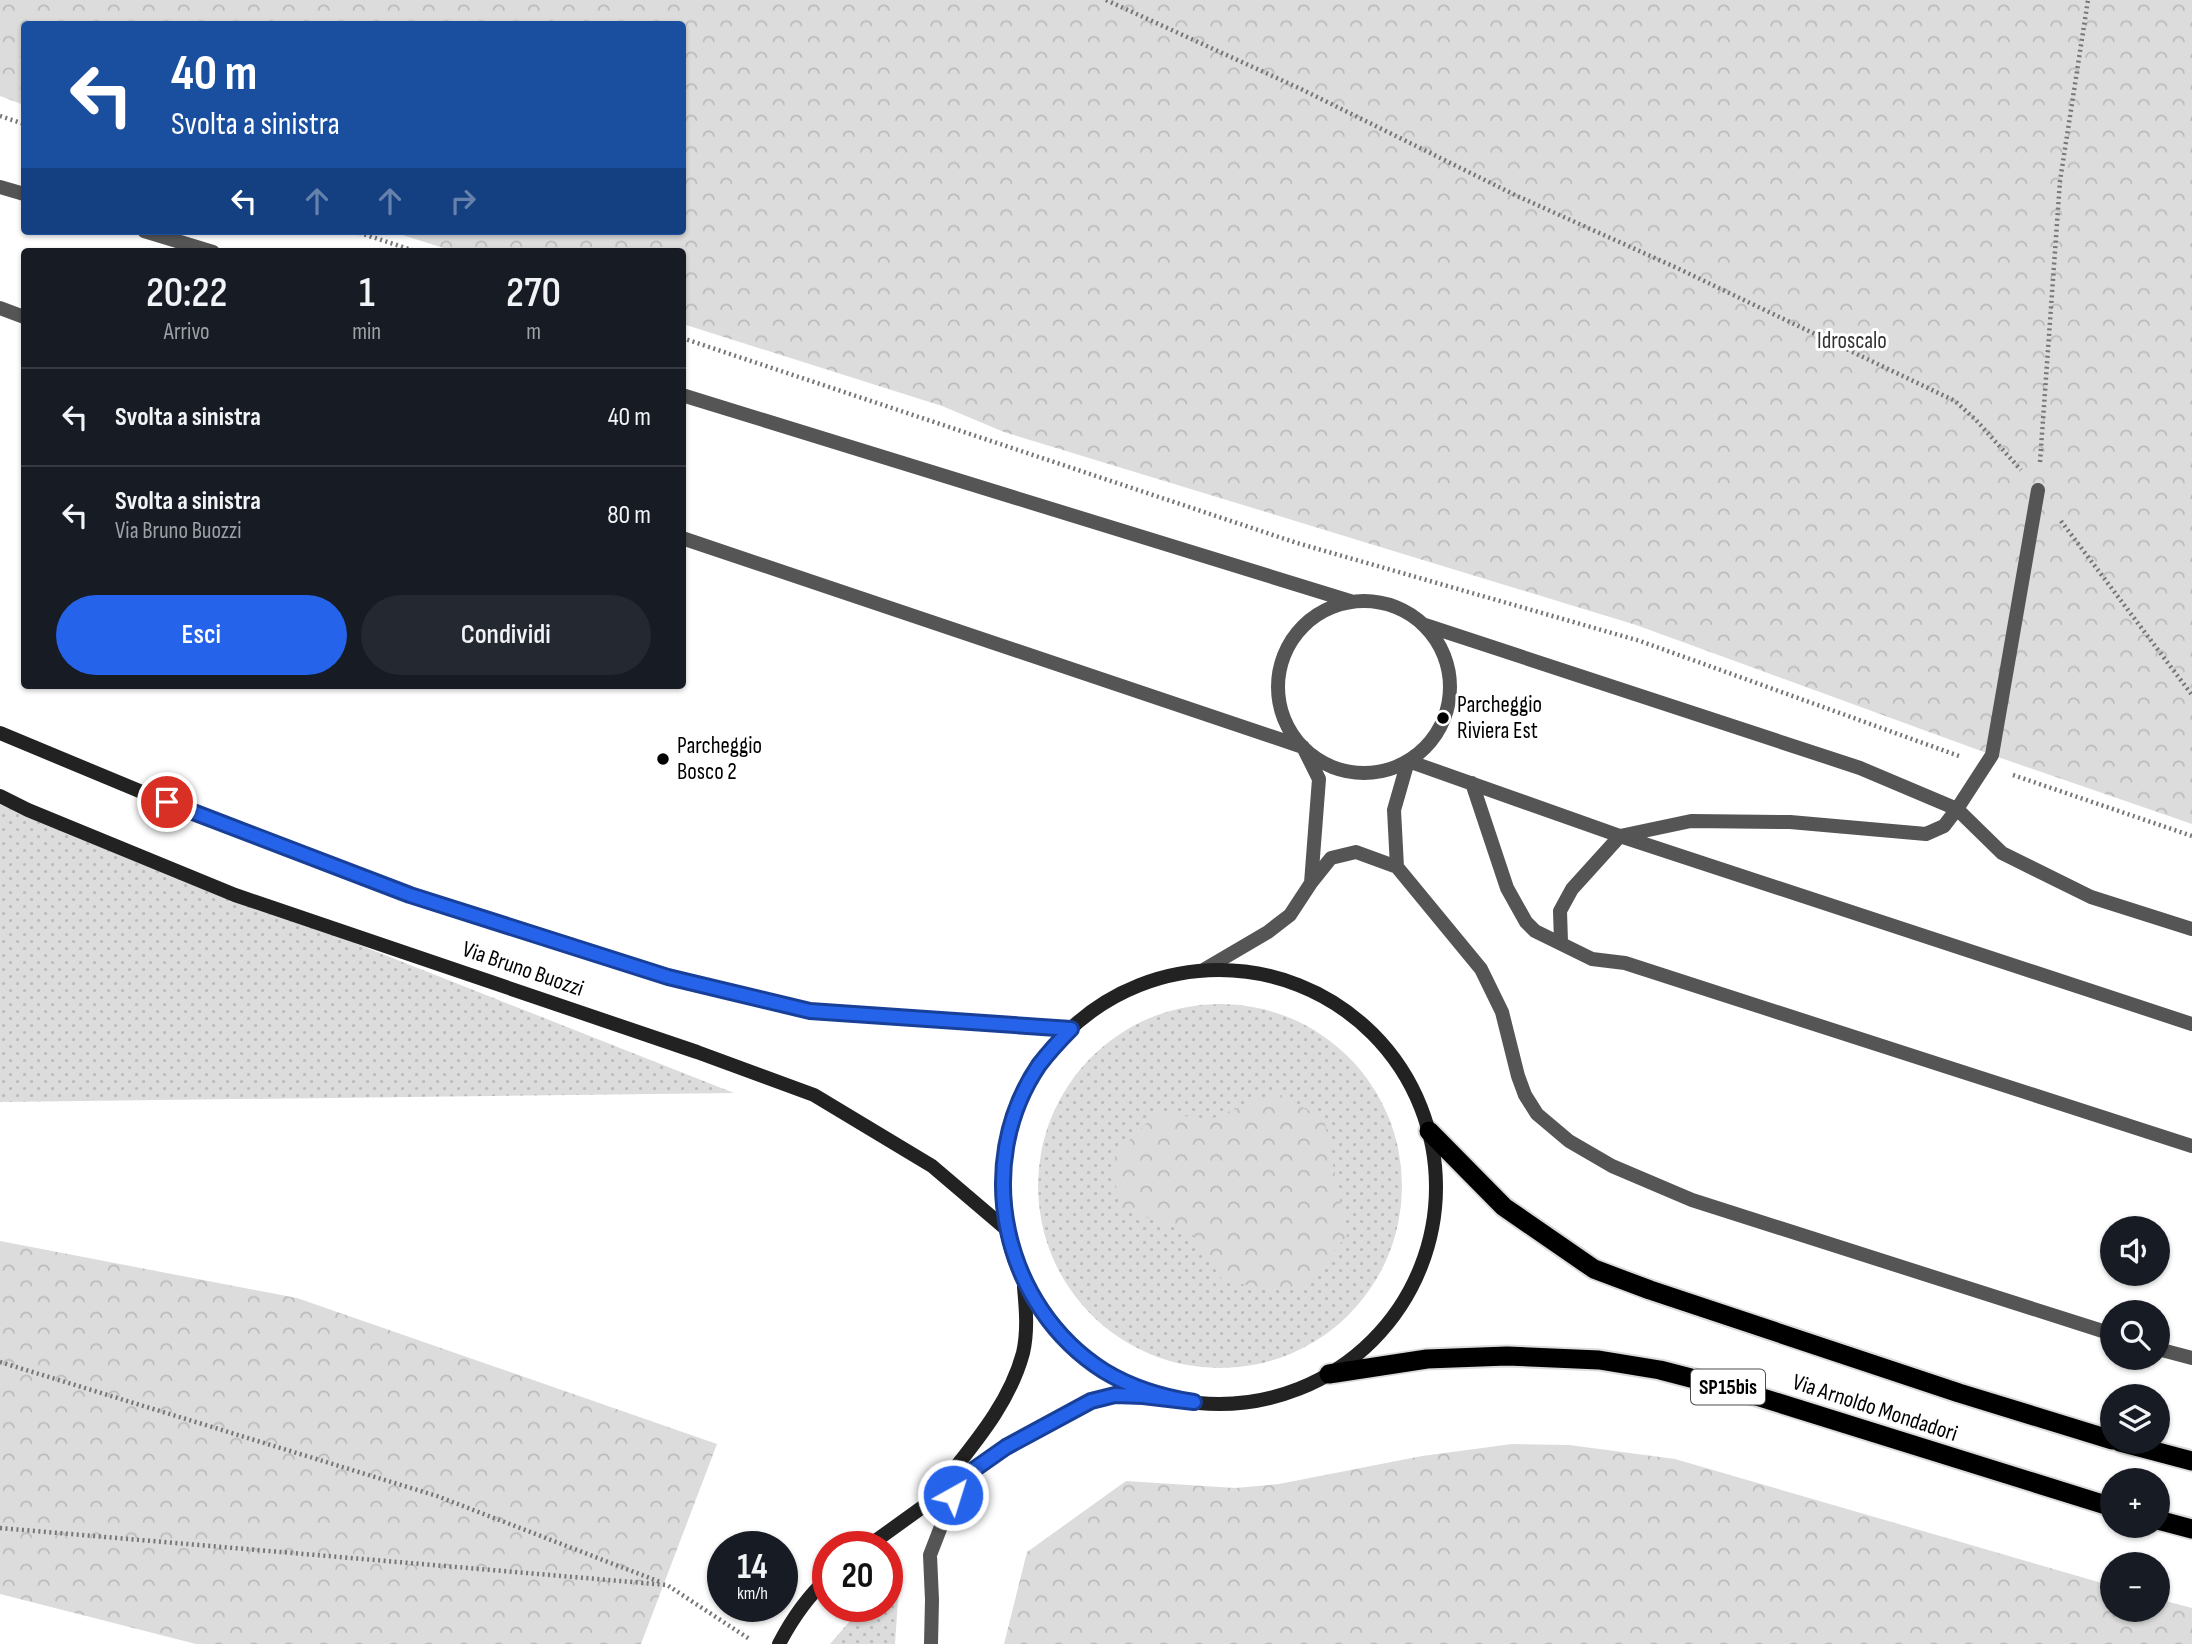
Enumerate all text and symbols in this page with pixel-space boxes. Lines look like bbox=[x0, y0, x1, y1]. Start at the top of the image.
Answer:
text: 40 m bbox=[171, 45, 257, 104]
icon: left bbox=[56, 49, 147, 140]
text: Svolta a sinistra bbox=[171, 105, 340, 144]
icon: left bbox=[225, 182, 263, 220]
icon: ahead bbox=[298, 182, 336, 220]
icon: ahead bbox=[371, 182, 409, 220]
icon: right bbox=[444, 182, 482, 220]
text: 20:22 bbox=[146, 268, 227, 319]
text: 1 bbox=[359, 268, 375, 319]
text: 270 bbox=[506, 268, 561, 319]
text: Arrivo bbox=[164, 318, 210, 346]
text: min bbox=[352, 318, 381, 346]
text: m bbox=[526, 318, 541, 346]
park label: Idroscalo bbox=[1817, 327, 1887, 355]
icon: left bbox=[56, 398, 94, 436]
text: Svolta a sinistra bbox=[115, 402, 261, 433]
text: 40 m bbox=[608, 402, 651, 433]
text: Svolta a sinistra bbox=[115, 486, 261, 517]
icon: left bbox=[56, 496, 94, 534]
text: 80 m bbox=[607, 500, 651, 531]
text: Via Bruno Buozzi bbox=[115, 517, 242, 545]
button: Esci bbox=[56, 595, 347, 675]
button: Condividi bbox=[361, 595, 651, 675]
place label: Parcheggio Riviera Est bbox=[1457, 691, 1542, 745]
marker: Parcheggio Riviera Est bbox=[1435, 710, 1451, 726]
place label: Parcheggio Bosco 2 bbox=[677, 732, 762, 786]
marker: Parcheggio Bosco 2 bbox=[655, 751, 671, 767]
pin bbox=[137, 772, 197, 832]
icon: arrive bbox=[148, 783, 186, 821]
street label: Via Bruno Buozzi bbox=[459, 935, 587, 1003]
map controls bbox=[2100, 1216, 2170, 1622]
button: sound bbox=[2100, 1216, 2170, 1286]
button: search bbox=[2100, 1300, 2170, 1370]
street label: Via Arnoldo Mondadori bbox=[1789, 1368, 1961, 1448]
road number: SP15bis bbox=[1691, 1370, 1765, 1404]
button: layers bbox=[2100, 1384, 2170, 1454]
position arrow bbox=[916, 1458, 990, 1532]
button: + bbox=[2100, 1468, 2170, 1538]
speed limit sign: 20 bbox=[812, 1531, 903, 1622]
text: 14 bbox=[737, 1546, 768, 1589]
button: − bbox=[2100, 1552, 2170, 1622]
text: km/h bbox=[737, 1583, 768, 1604]

